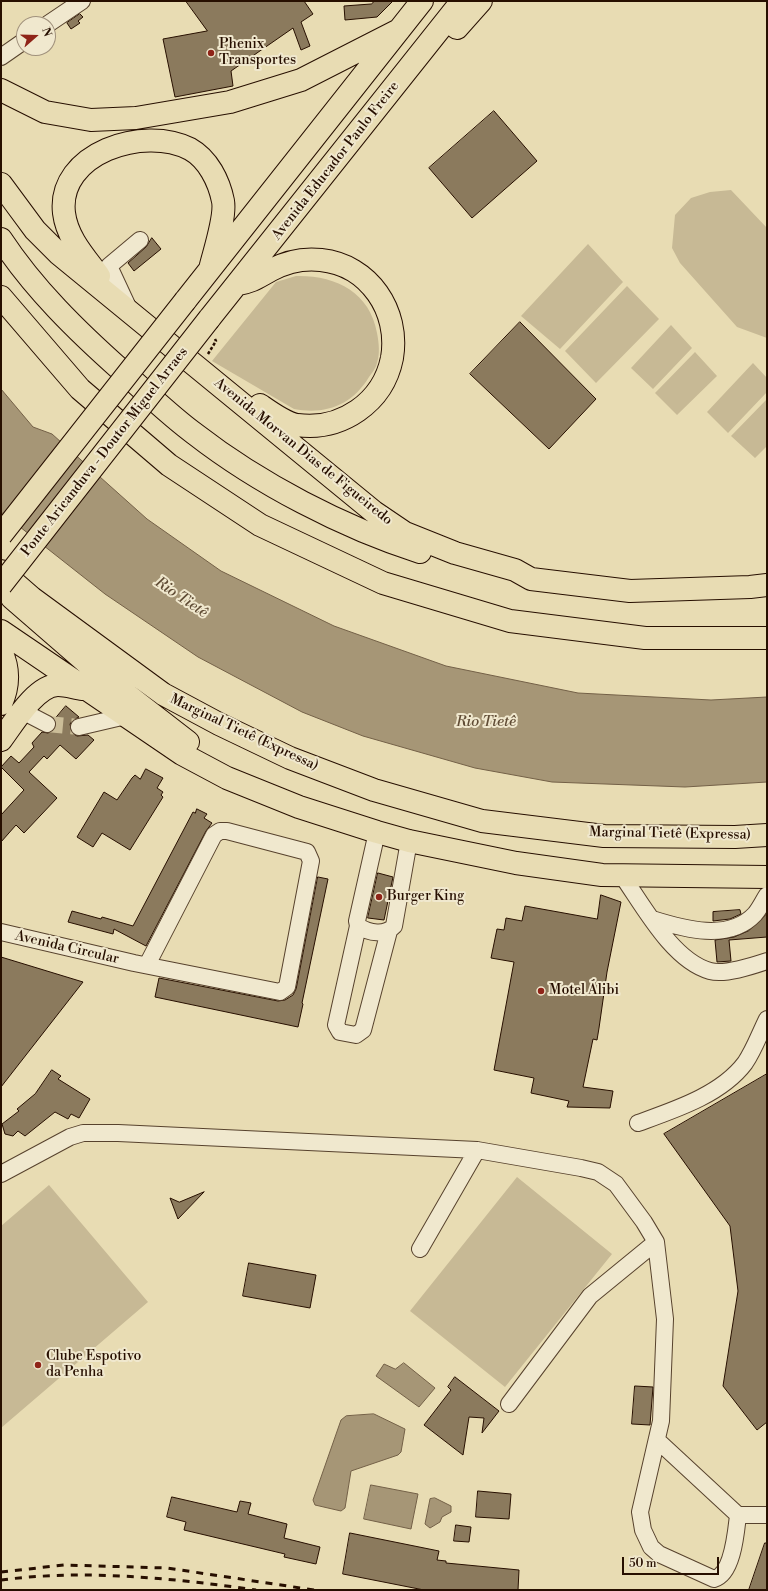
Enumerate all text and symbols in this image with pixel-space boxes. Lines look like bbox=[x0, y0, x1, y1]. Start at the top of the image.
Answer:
north arrow bbox=[16, 16, 56, 56]
text: N bbox=[38, 26, 54, 39]
place label: Phenix Transportes bbox=[219, 37, 296, 70]
marker: Phenix Transportes bbox=[206, 48, 216, 58]
street label: Avenida Educador Paulo Freire bbox=[269, 78, 403, 244]
street label: Ponte Aricanduva - Doutor Miguel Arraes bbox=[18, 344, 192, 560]
street label: Avenida Morvan Dias de Figueiredo bbox=[210, 375, 396, 529]
water label: Rio Tietê bbox=[151, 574, 211, 622]
street label: Marginal Tietê (Expressa) bbox=[167, 691, 321, 775]
water label: Rio Tietê bbox=[456, 713, 516, 731]
street label: Marginal Tietê (Expressa) bbox=[589, 824, 751, 844]
place label: Burger King bbox=[387, 889, 464, 905]
marker: Burger King bbox=[374, 892, 384, 902]
street label: Avenida Circular bbox=[13, 928, 121, 968]
place label: Motel Álibi bbox=[549, 983, 619, 999]
marker: Motel Álibi bbox=[536, 986, 546, 996]
place label: Clube Espotivo da Penha bbox=[46, 1349, 141, 1382]
marker: Clube Espotivo da Penha bbox=[33, 1360, 43, 1370]
scale bar bbox=[624, 1549, 721, 1575]
text: 50 m bbox=[629, 1556, 657, 1571]

